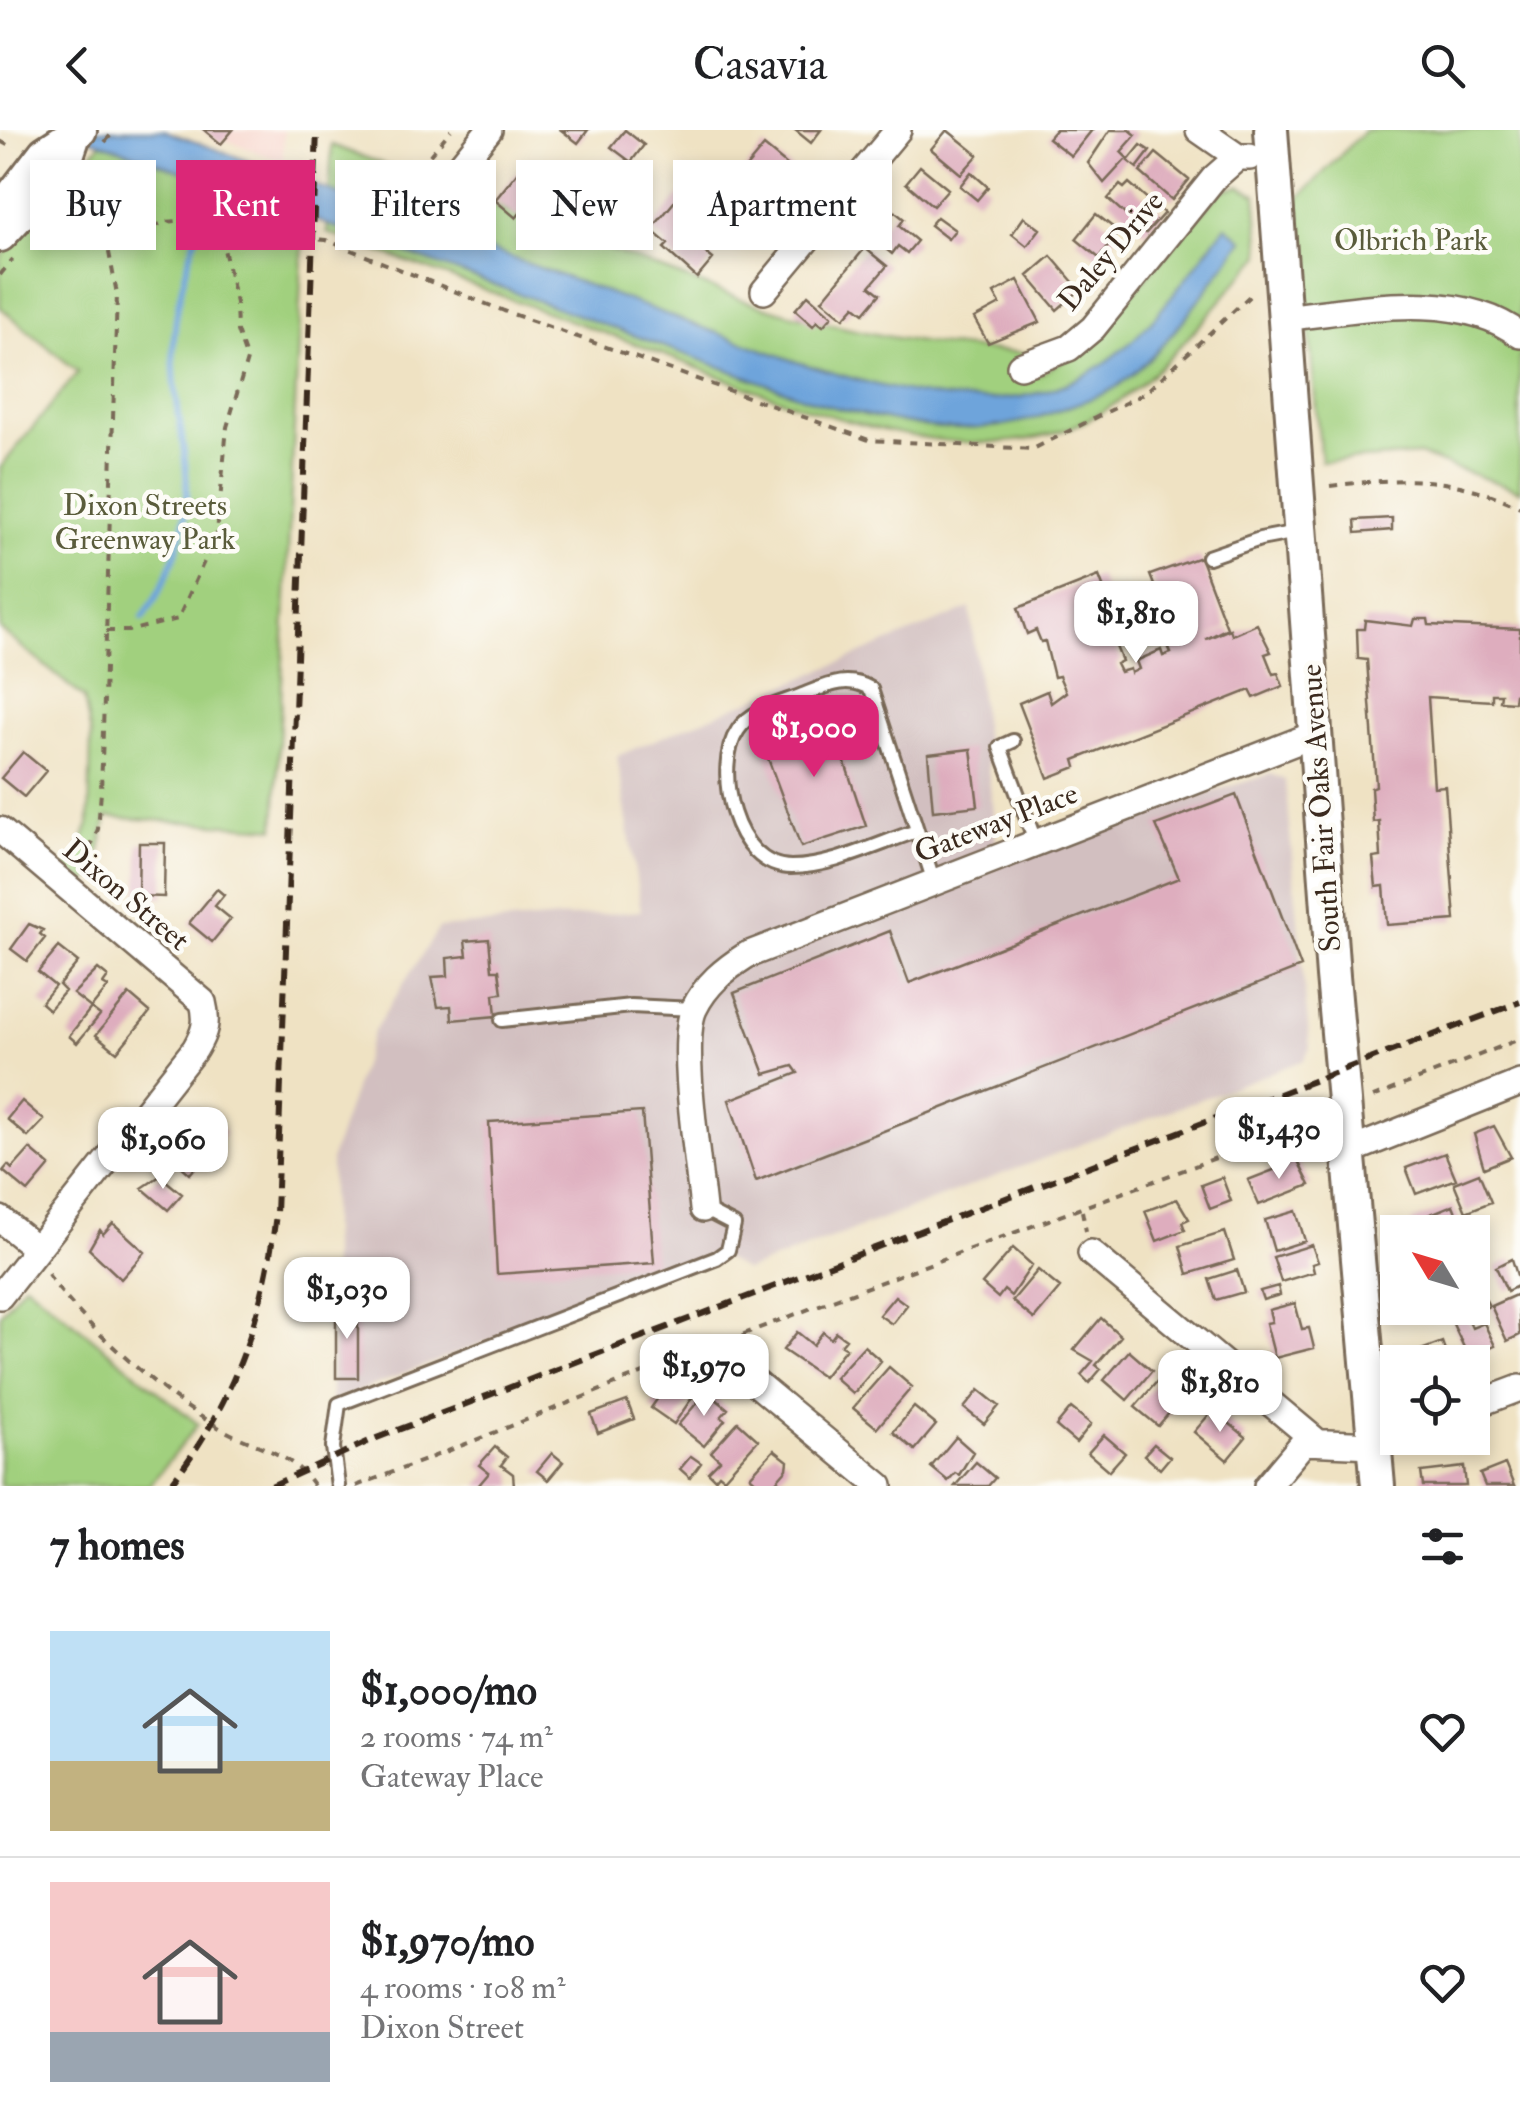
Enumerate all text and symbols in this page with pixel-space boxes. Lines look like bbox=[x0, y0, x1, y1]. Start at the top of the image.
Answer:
text: Casavia bbox=[693, 37, 827, 93]
icon: back bbox=[50, 38, 105, 93]
icon: search bbox=[1415, 38, 1470, 93]
chip: Buy bbox=[30, 160, 156, 250]
chip: Rent bbox=[176, 160, 315, 250]
chip: Filters bbox=[335, 160, 496, 250]
chip: New bbox=[516, 160, 653, 250]
chip: Apartment bbox=[673, 160, 892, 250]
street label: Daley Drive bbox=[1050, 184, 1172, 318]
park label: Olbrich Park bbox=[1334, 222, 1488, 259]
park label: Dixon Streets Greenway Park bbox=[54, 487, 236, 558]
pin: $1,810 bbox=[1055, 581, 1217, 666]
text: $1,810 bbox=[1096, 593, 1176, 633]
street label: South Fair Oaks Avenue bbox=[1292, 663, 1350, 953]
pin: $1,000 bbox=[733, 695, 895, 780]
text: $1,000 bbox=[771, 707, 857, 747]
street label: Gateway Place bbox=[909, 775, 1083, 871]
street label: Dixon Street bbox=[55, 831, 197, 959]
pin: $1,430 bbox=[1198, 1097, 1360, 1182]
pin: $1,060 bbox=[82, 1107, 244, 1192]
text: $1,430 bbox=[1237, 1109, 1321, 1149]
text: $1,060 bbox=[120, 1119, 206, 1159]
north arrow bbox=[1380, 1215, 1490, 1325]
map controls bbox=[1380, 1215, 1490, 1455]
pin: $1,030 bbox=[266, 1257, 428, 1342]
text: $1,030 bbox=[306, 1269, 388, 1309]
pin: $1,970 bbox=[623, 1334, 785, 1419]
button: locate bbox=[1380, 1345, 1490, 1455]
text: $1,970 bbox=[662, 1346, 746, 1386]
pin: $1,810 bbox=[1139, 1350, 1301, 1435]
text: $1,810 bbox=[1180, 1362, 1260, 1402]
icon: filters bbox=[1415, 1519, 1470, 1574]
text: 7 homes bbox=[50, 1520, 185, 1572]
text: $1,000/mo bbox=[360, 1665, 537, 1717]
icon: home bbox=[130, 1671, 250, 1791]
icon: heart bbox=[1415, 1704, 1470, 1759]
text: 2 rooms · 74 m² bbox=[360, 1717, 553, 1757]
text: Gateway Place bbox=[360, 1757, 543, 1797]
text: $1,970/mo bbox=[360, 1916, 535, 1968]
icon: home bbox=[130, 1922, 250, 2042]
icon: heart bbox=[1415, 1955, 1470, 2010]
text: 4 rooms · 108 m² bbox=[360, 1968, 565, 2008]
text: Dixon Street bbox=[360, 2008, 524, 2048]

